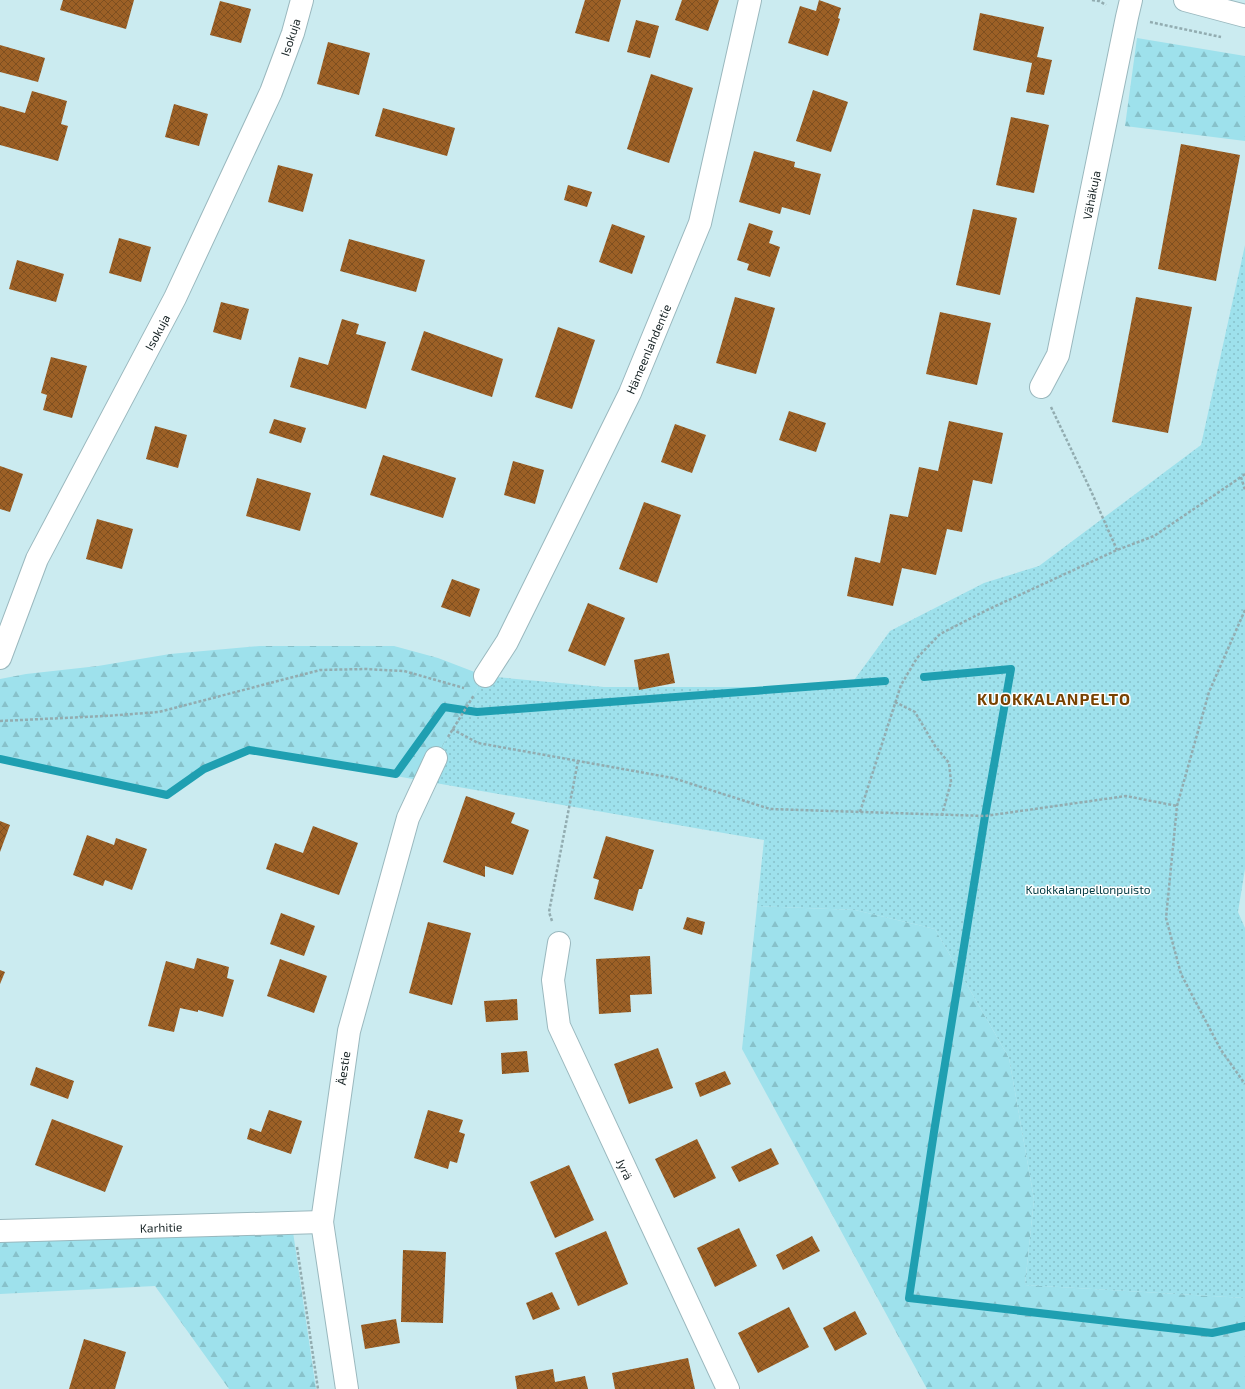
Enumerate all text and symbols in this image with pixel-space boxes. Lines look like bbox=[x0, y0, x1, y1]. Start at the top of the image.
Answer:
street label: Isokuja bbox=[277, 16, 304, 58]
street label: Vähäkuja bbox=[1079, 169, 1104, 221]
street label: Hämeenlahdentie bbox=[623, 302, 673, 396]
street label: Isokuja bbox=[142, 312, 173, 353]
district label: KUOKKALANPELTO bbox=[977, 689, 1131, 708]
park label: Kuokkalanpellonpuisto bbox=[1025, 882, 1151, 896]
street label: Äestie bbox=[334, 1050, 352, 1086]
street label: Jyrä bbox=[614, 1156, 636, 1182]
street label: Karhitie bbox=[140, 1219, 182, 1235]

